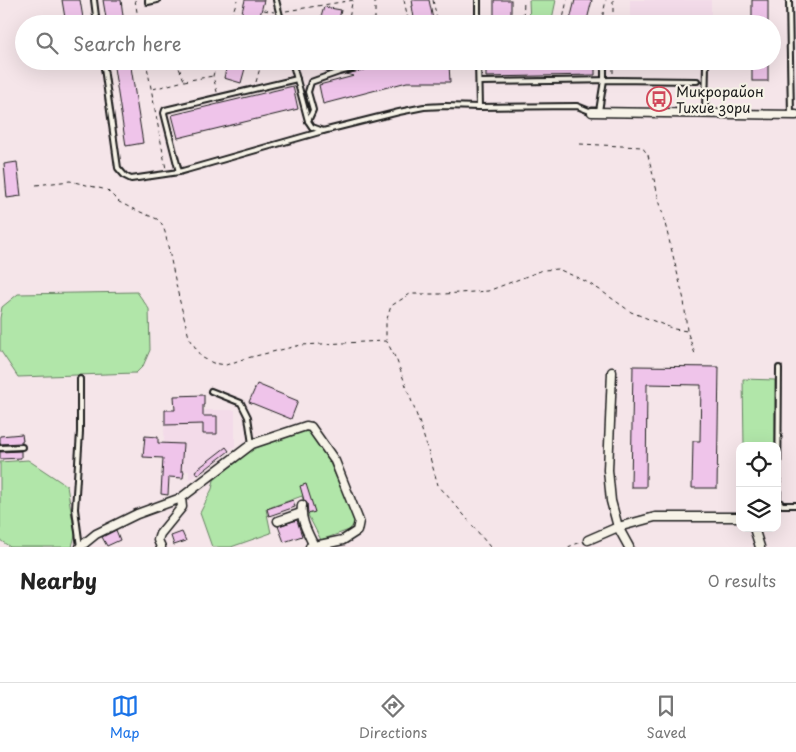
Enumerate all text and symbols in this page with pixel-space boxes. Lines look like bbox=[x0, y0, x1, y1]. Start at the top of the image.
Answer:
search box bbox=[15, 15, 781, 70]
icon: search bbox=[33, 29, 61, 57]
text: Search here bbox=[73, 29, 182, 57]
place label: Микрорайон Тихие зори bbox=[676, 81, 764, 118]
bus stop icon: Микрорайон Тихие зори bbox=[646, 86, 672, 112]
map controls bbox=[736, 442, 781, 532]
button: locate bbox=[736, 442, 781, 487]
button: layers bbox=[736, 487, 781, 532]
text: Nearby bbox=[20, 564, 97, 596]
text: 0 results bbox=[708, 568, 776, 592]
tab: Map bbox=[110, 692, 140, 743]
tab: Directions bbox=[359, 692, 427, 743]
tab: Saved bbox=[647, 692, 686, 743]

